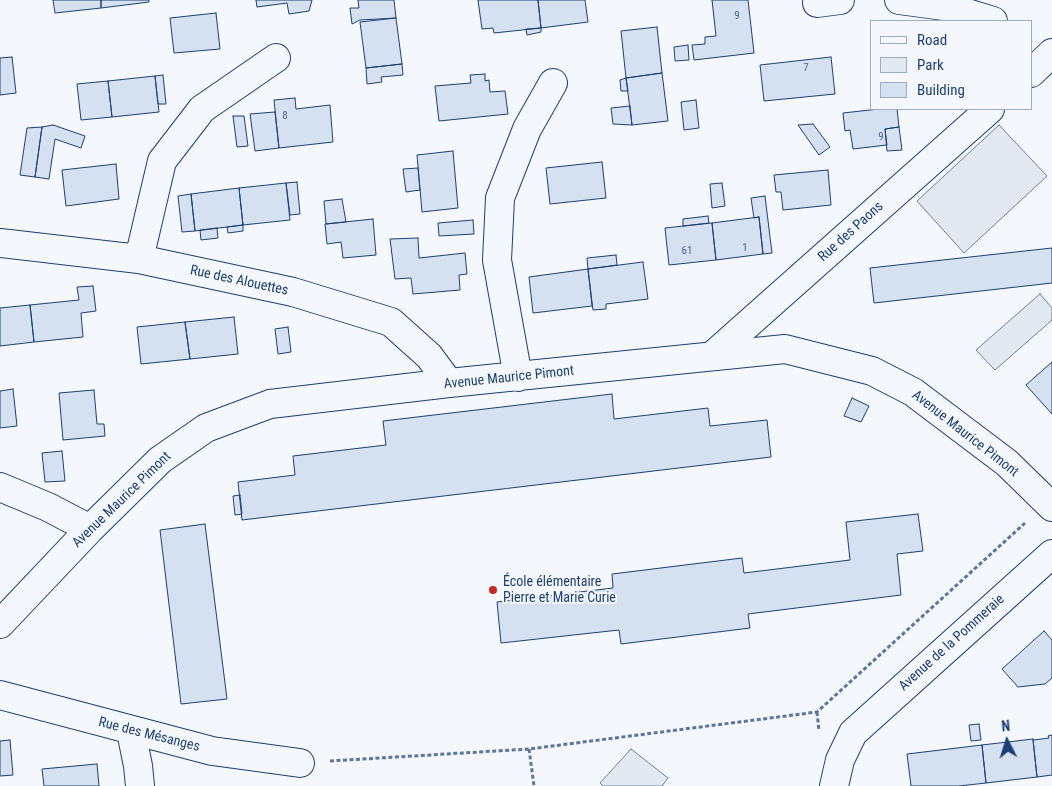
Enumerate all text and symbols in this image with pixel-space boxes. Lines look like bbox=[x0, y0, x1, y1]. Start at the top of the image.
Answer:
house number: 9 bbox=[734, 9, 740, 23]
legend bbox=[870, 20, 1032, 110]
text: Road bbox=[917, 31, 947, 49]
text: Park bbox=[917, 56, 944, 74]
house number: 7 bbox=[803, 61, 809, 75]
text: Building bbox=[917, 81, 965, 99]
house number: 8 bbox=[282, 109, 288, 123]
house number: 9 bbox=[878, 130, 884, 144]
street label: Rue des Paons bbox=[815, 198, 887, 266]
house number: 1 bbox=[742, 241, 748, 255]
house number: 61 bbox=[682, 244, 692, 258]
street label: Rue des Alouettes bbox=[188, 262, 290, 300]
street label: Avenue Maurice Pimont bbox=[443, 363, 575, 393]
street label: Avenue Maurice Pimont bbox=[908, 387, 1022, 481]
street label: Avenue Maurice Pimont bbox=[69, 449, 175, 551]
place label: École élémentaire Pierre et Marie Curie bbox=[503, 574, 616, 606]
marker: École élémentaire Pierre et Marie Curie bbox=[487, 584, 499, 596]
street label: Avenue de la Pommeraie bbox=[896, 591, 1008, 695]
street label: Rue des Mésanges bbox=[97, 714, 201, 756]
north arrow bbox=[982, 716, 1032, 766]
text: N bbox=[1001, 718, 1011, 734]

